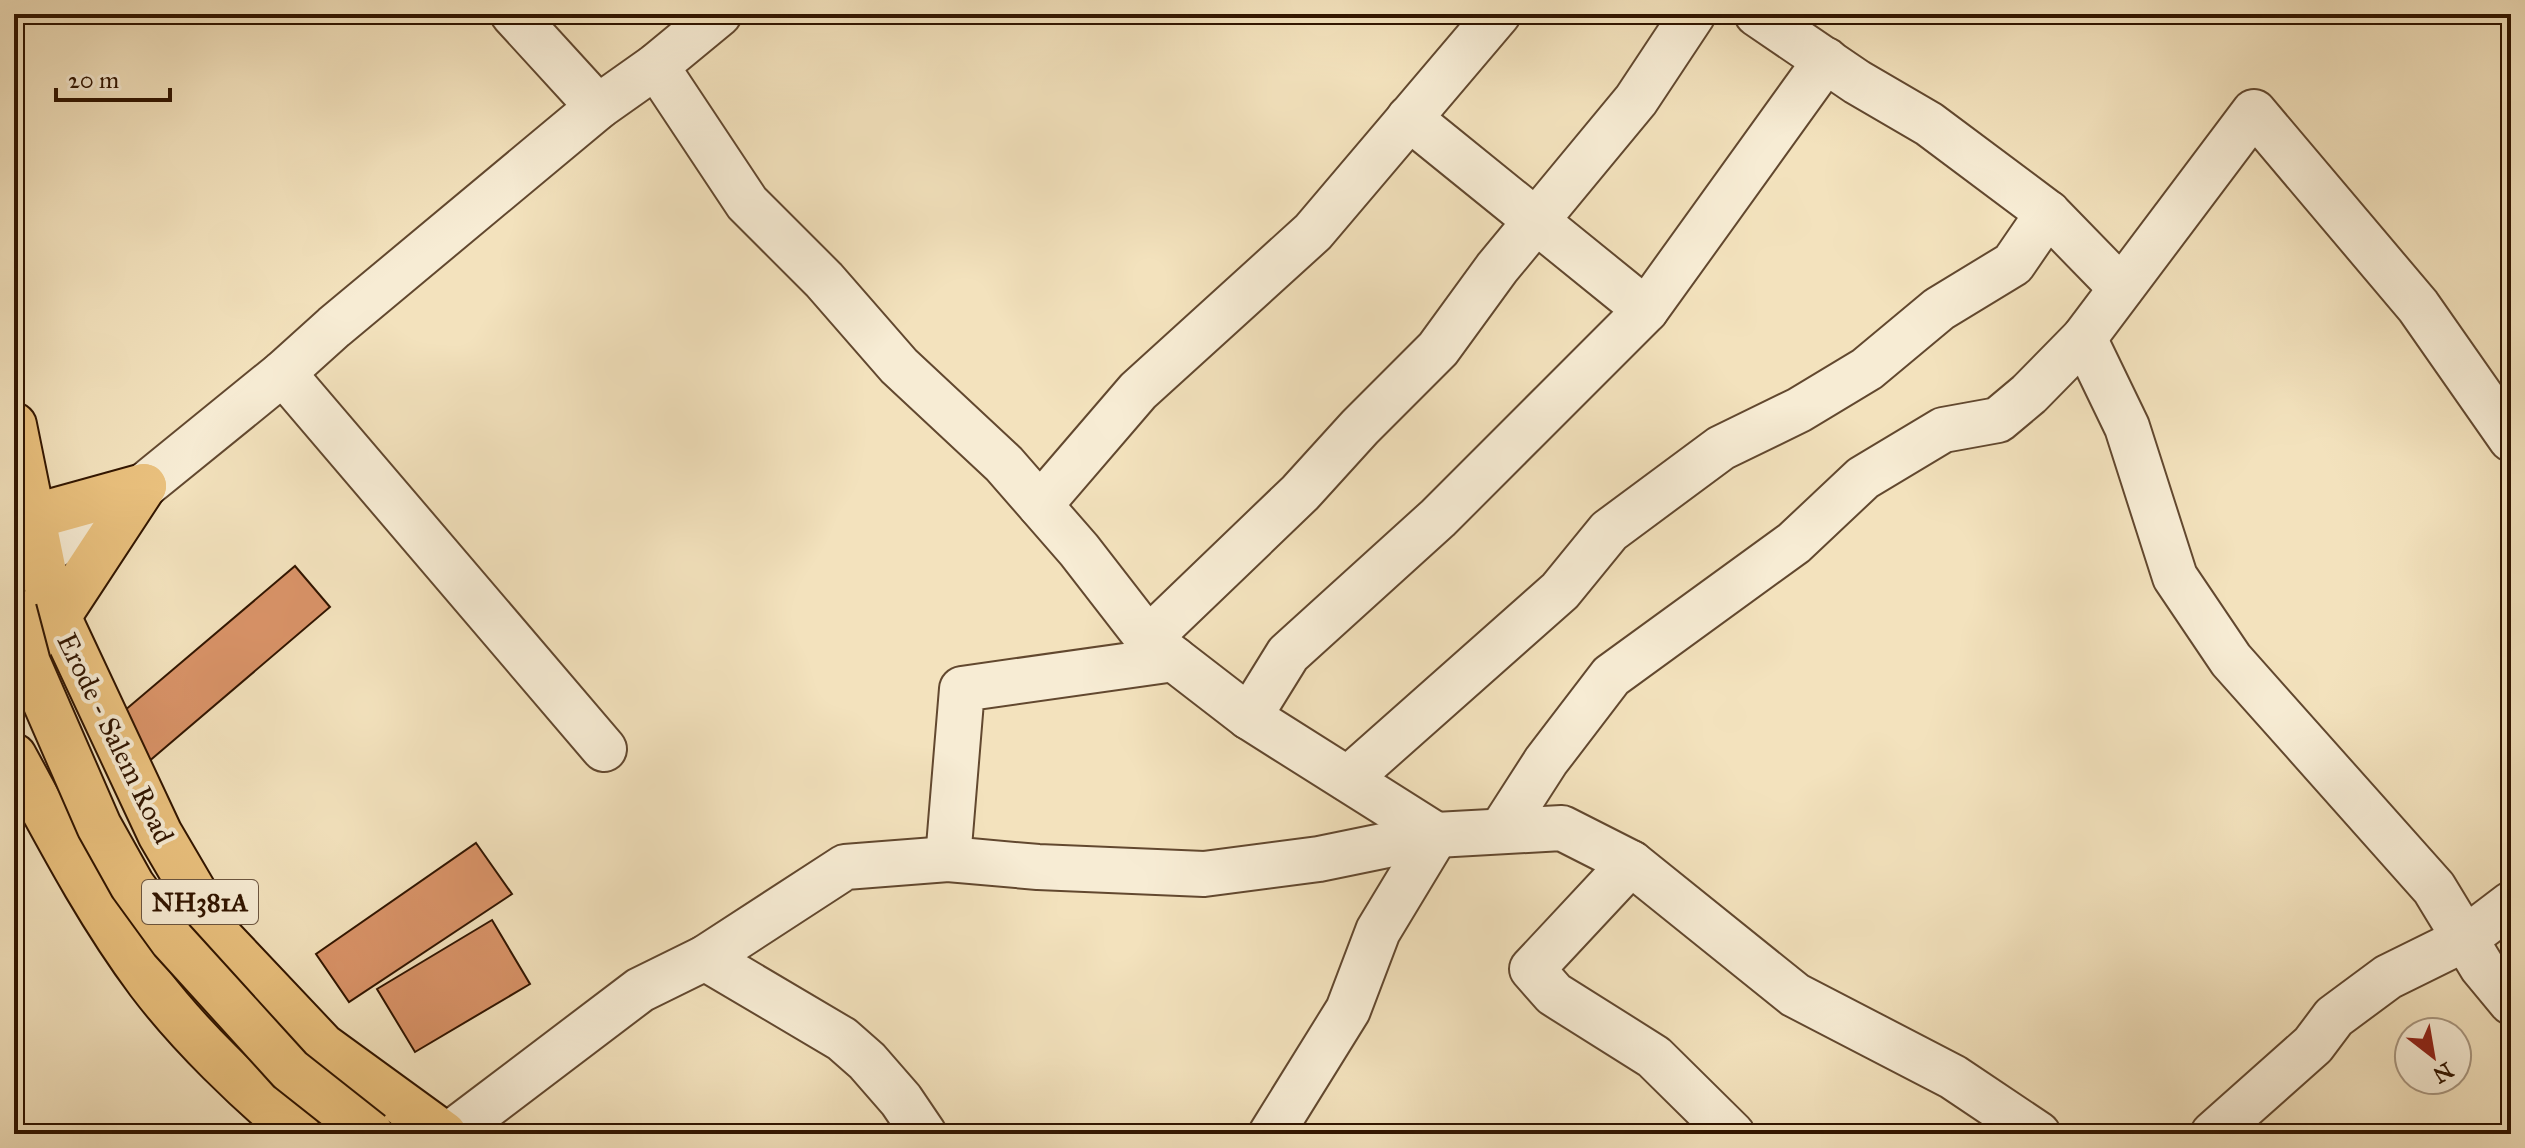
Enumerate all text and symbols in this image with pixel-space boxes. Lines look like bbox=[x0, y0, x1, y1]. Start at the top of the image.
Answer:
scale bar bbox=[56, 52, 170, 102]
text: 20 m bbox=[68, 65, 119, 95]
street label: Erode - Salem Road bbox=[49, 627, 182, 849]
road number: NH381A bbox=[142, 880, 258, 924]
north arrow bbox=[2393, 1016, 2473, 1096]
text: N bbox=[2428, 1056, 2458, 1089]

